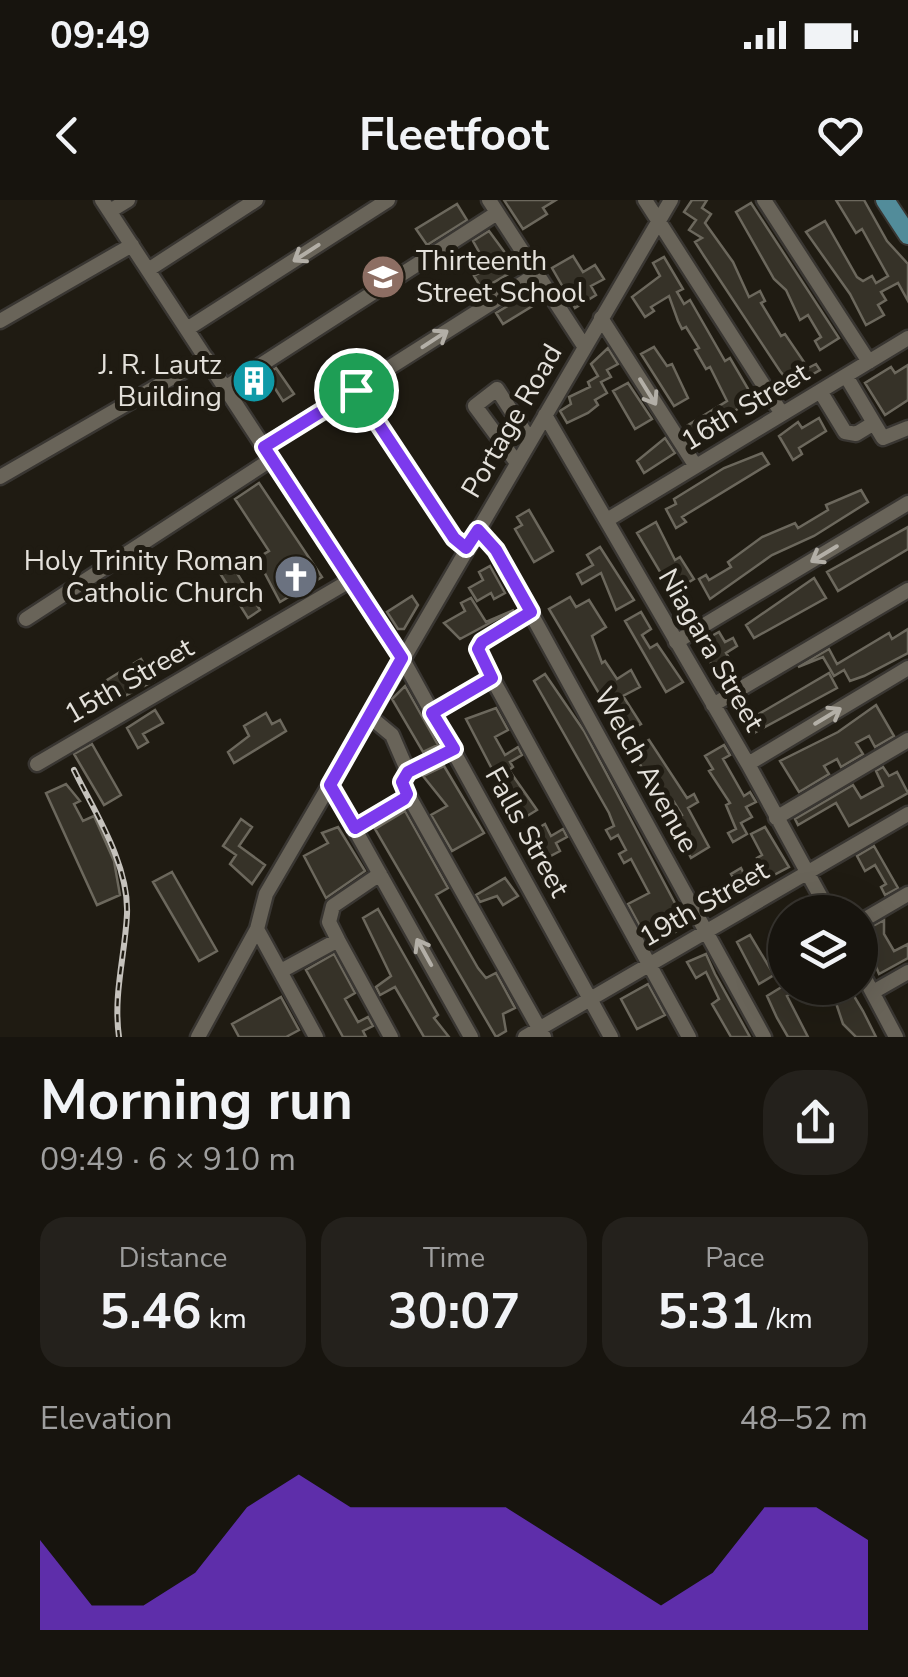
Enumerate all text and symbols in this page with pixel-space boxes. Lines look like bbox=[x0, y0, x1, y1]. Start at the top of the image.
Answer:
text: 09:49 bbox=[50, 10, 151, 61]
text: Fleetfoot bbox=[359, 105, 549, 166]
icon: back bbox=[40, 108, 95, 163]
icon: heart bbox=[813, 108, 868, 163]
one-way arrow bbox=[292, 242, 320, 263]
place label: Thirteenth Street School bbox=[416, 242, 586, 312]
school or university icon: Thirteenth Street School bbox=[360, 254, 406, 300]
one-way arrow bbox=[421, 329, 449, 350]
street label: Portage Road bbox=[453, 337, 571, 505]
place label: J. R. Lautz Building bbox=[98, 346, 222, 416]
pin bbox=[314, 348, 399, 433]
street label: 16th Street bbox=[674, 354, 816, 460]
building icon: J. R. Lautz Building bbox=[231, 358, 277, 404]
icon: arrive bbox=[329, 363, 384, 418]
one-way arrow bbox=[638, 377, 658, 406]
place label: Holy Trinity Roman Catholic Church bbox=[24, 542, 264, 612]
one-way arrow bbox=[810, 544, 839, 564]
church icon: Holy Trinity Roman Catholic Church bbox=[273, 554, 319, 600]
street label: Niagara Street bbox=[649, 562, 773, 738]
street label: 15th Street bbox=[58, 629, 201, 733]
street label: Welch Avenue bbox=[585, 681, 707, 859]
one-way arrow bbox=[813, 706, 842, 726]
street label: Falls Street bbox=[476, 760, 578, 904]
street label: 19th Street bbox=[633, 852, 776, 956]
map controls bbox=[768, 895, 878, 1005]
button: layers bbox=[768, 895, 878, 1005]
one-way arrow bbox=[413, 938, 433, 967]
text: Morning run bbox=[40, 1063, 353, 1138]
button: share bbox=[763, 1070, 868, 1175]
text: 09:49 · 6 × 910 m bbox=[40, 1138, 296, 1181]
text: Distance bbox=[119, 1239, 227, 1277]
text: Time bbox=[423, 1239, 485, 1277]
text: Pace bbox=[705, 1239, 765, 1277]
text: 5.46 bbox=[99, 1277, 202, 1346]
text: 30:07 bbox=[388, 1277, 520, 1346]
text: 5:31 bbox=[657, 1277, 760, 1346]
text: km bbox=[202, 1300, 247, 1338]
text: /km bbox=[760, 1300, 813, 1338]
text: Elevation bbox=[40, 1397, 173, 1440]
text: 48–52 m bbox=[740, 1397, 868, 1440]

